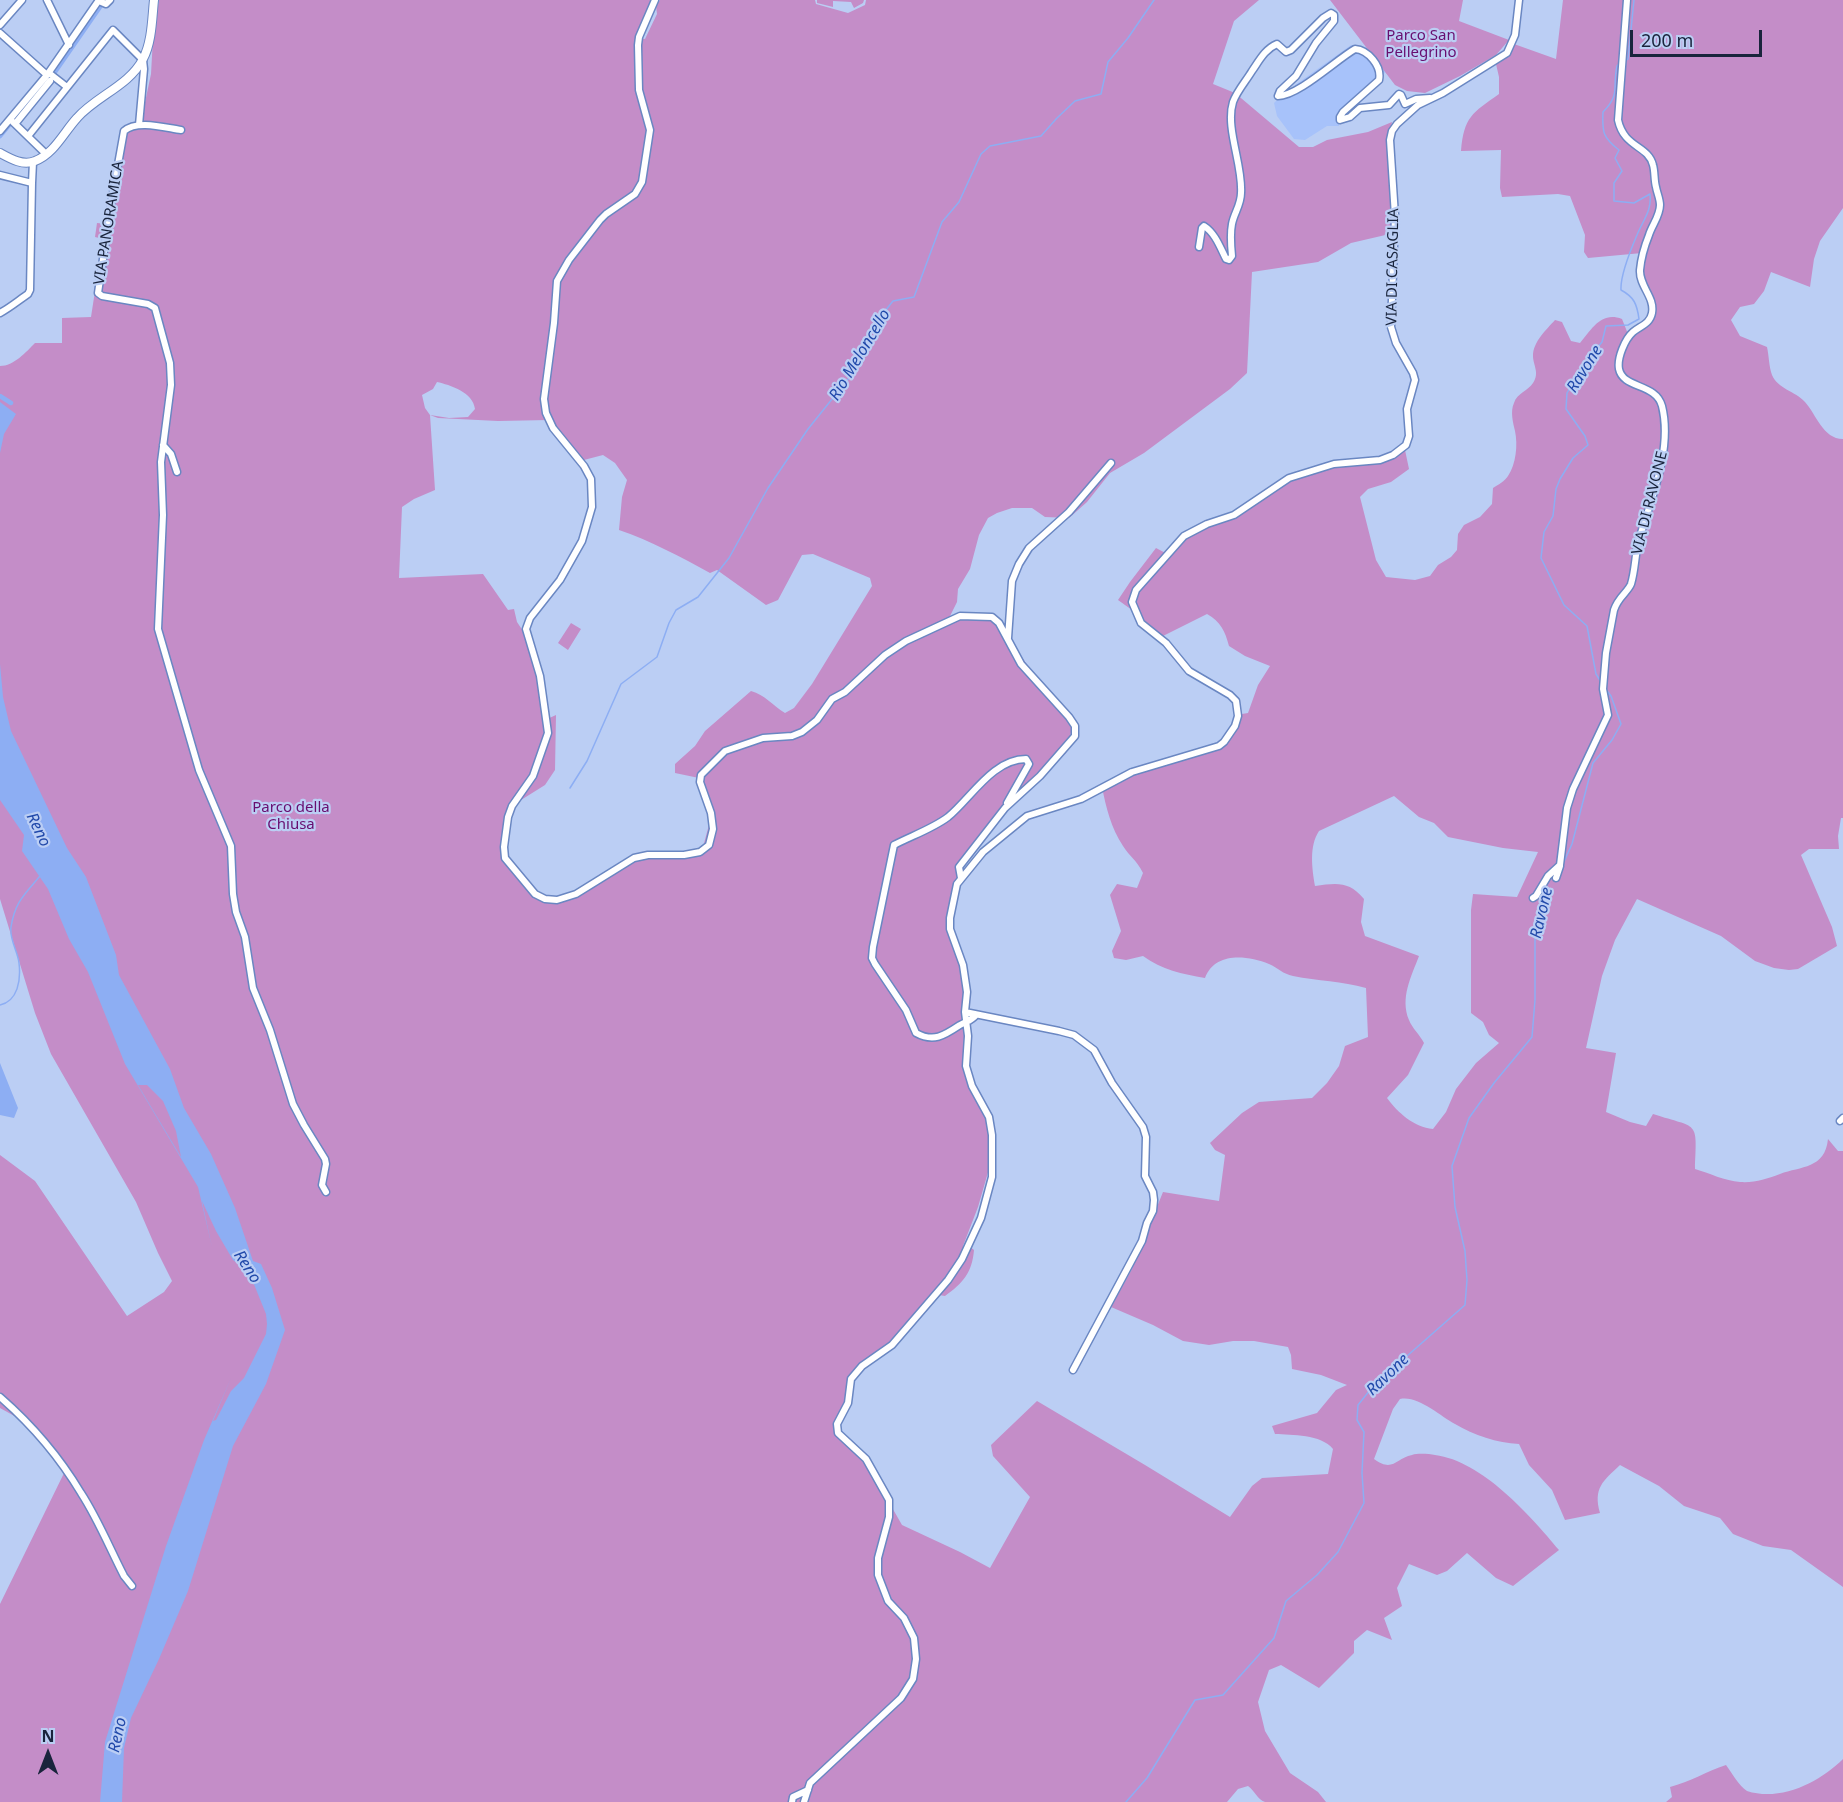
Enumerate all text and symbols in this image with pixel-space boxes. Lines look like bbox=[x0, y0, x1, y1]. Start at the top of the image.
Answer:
scale bar bbox=[1633, 18, 1765, 56]
park label: Parco San Pellegrino bbox=[1385, 27, 1457, 62]
text: 200 m bbox=[1641, 28, 1693, 52]
street label: VIA PANORAMICA bbox=[90, 160, 128, 286]
street label: VIA DI CASAGLIA bbox=[1383, 208, 1403, 326]
water label: Rio Meloncello bbox=[825, 306, 895, 404]
water label: Ravone bbox=[1563, 342, 1607, 396]
street label: VIA DI RAVONE bbox=[1628, 449, 1672, 557]
park label: Parco della Chiusa bbox=[252, 799, 330, 834]
water label: Reno bbox=[22, 810, 54, 850]
water label: Ravone bbox=[1527, 886, 1557, 940]
water label: Reno bbox=[229, 1247, 265, 1287]
water label: Ravone bbox=[1363, 1350, 1413, 1400]
water label: Reno bbox=[105, 1716, 131, 1754]
north arrow bbox=[18, 1724, 78, 1784]
text: N bbox=[41, 1725, 55, 1747]

